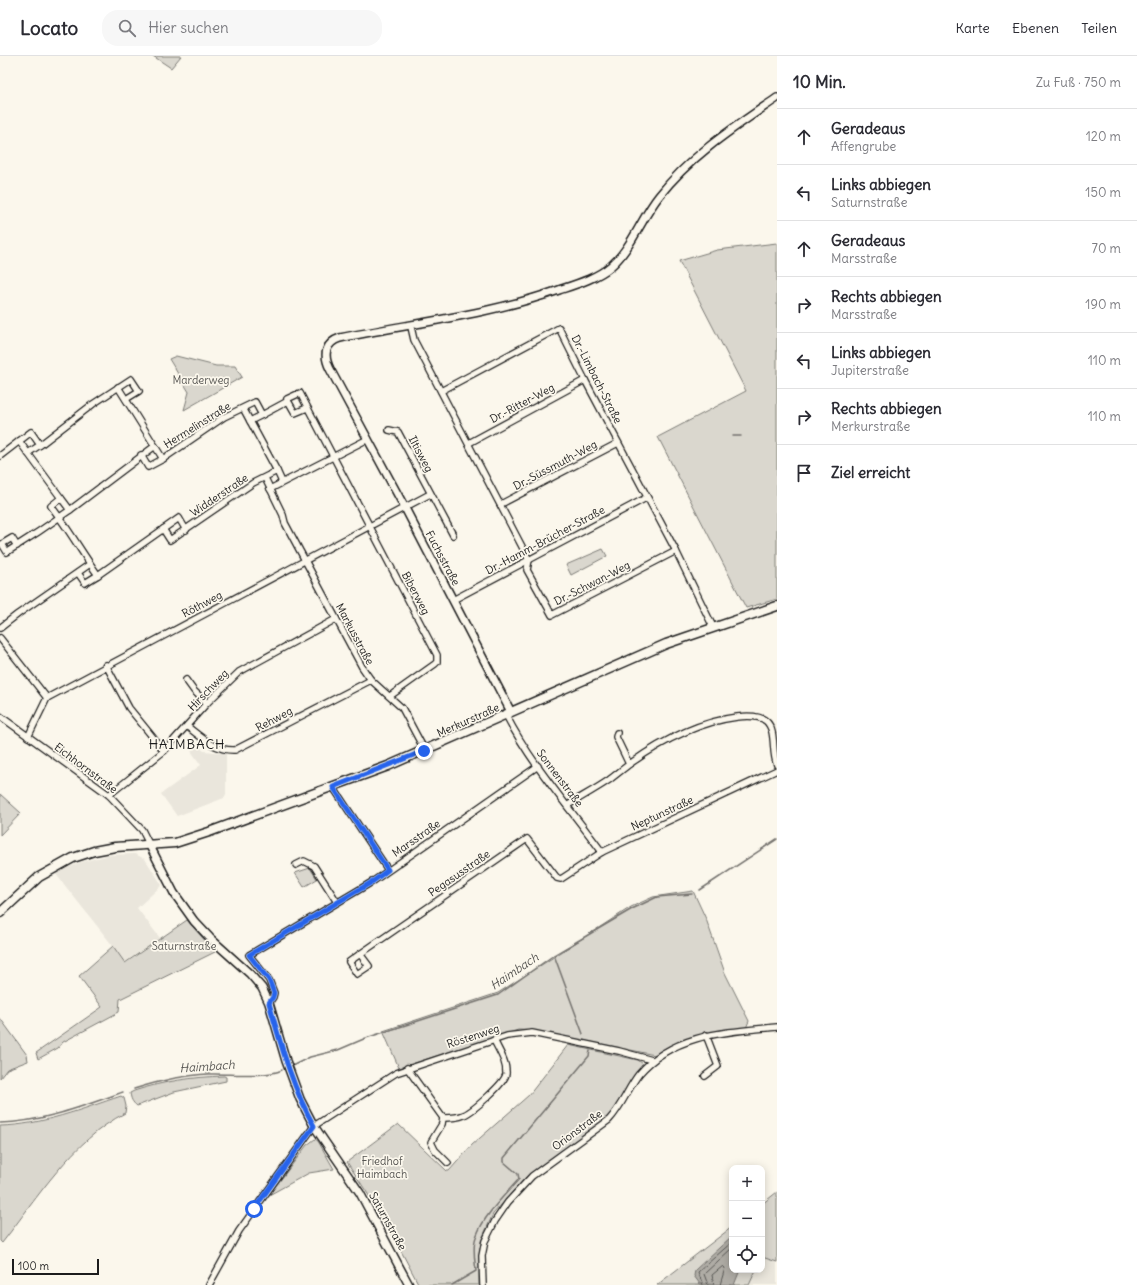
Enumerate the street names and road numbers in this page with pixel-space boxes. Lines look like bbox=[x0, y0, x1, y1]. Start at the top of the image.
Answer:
street label: Dr.-Limbach-Straße bbox=[569, 332, 625, 426]
street label: Dr.-Ritter-Weg bbox=[487, 380, 557, 426]
street label: Hermelinstraße bbox=[161, 399, 233, 451]
street label: Iltisweg bbox=[406, 433, 436, 475]
street label: Dr.-Süssmuth-Weg bbox=[511, 437, 599, 493]
street label: Widderstraße bbox=[187, 470, 251, 520]
street label: Dr.-Hamm-Brücher-Straße bbox=[483, 503, 607, 577]
street label: Fuchsstraße bbox=[423, 528, 463, 588]
street label: Dr.-Schwan-Weg bbox=[552, 558, 632, 608]
street label: Biberweg bbox=[399, 569, 433, 617]
street label: Röthweg bbox=[179, 588, 225, 620]
street label: Markusstraße bbox=[333, 601, 377, 667]
street label: Hirschweg bbox=[185, 666, 231, 714]
street label: Merkurstraße bbox=[435, 700, 502, 740]
street label: Rehweg bbox=[253, 704, 295, 734]
street label: Eichhornstraße bbox=[52, 740, 120, 796]
street label: Sonnenstraße bbox=[534, 746, 586, 810]
street label: Neptunstraße bbox=[628, 792, 696, 834]
street label: Marsstraße bbox=[389, 816, 443, 860]
street label: Pegasusstraße bbox=[425, 847, 493, 899]
street label: Röstenweg bbox=[445, 1021, 501, 1051]
street label: Orionstraße bbox=[549, 1107, 605, 1153]
street label: Saturnstraße bbox=[366, 1189, 410, 1253]

